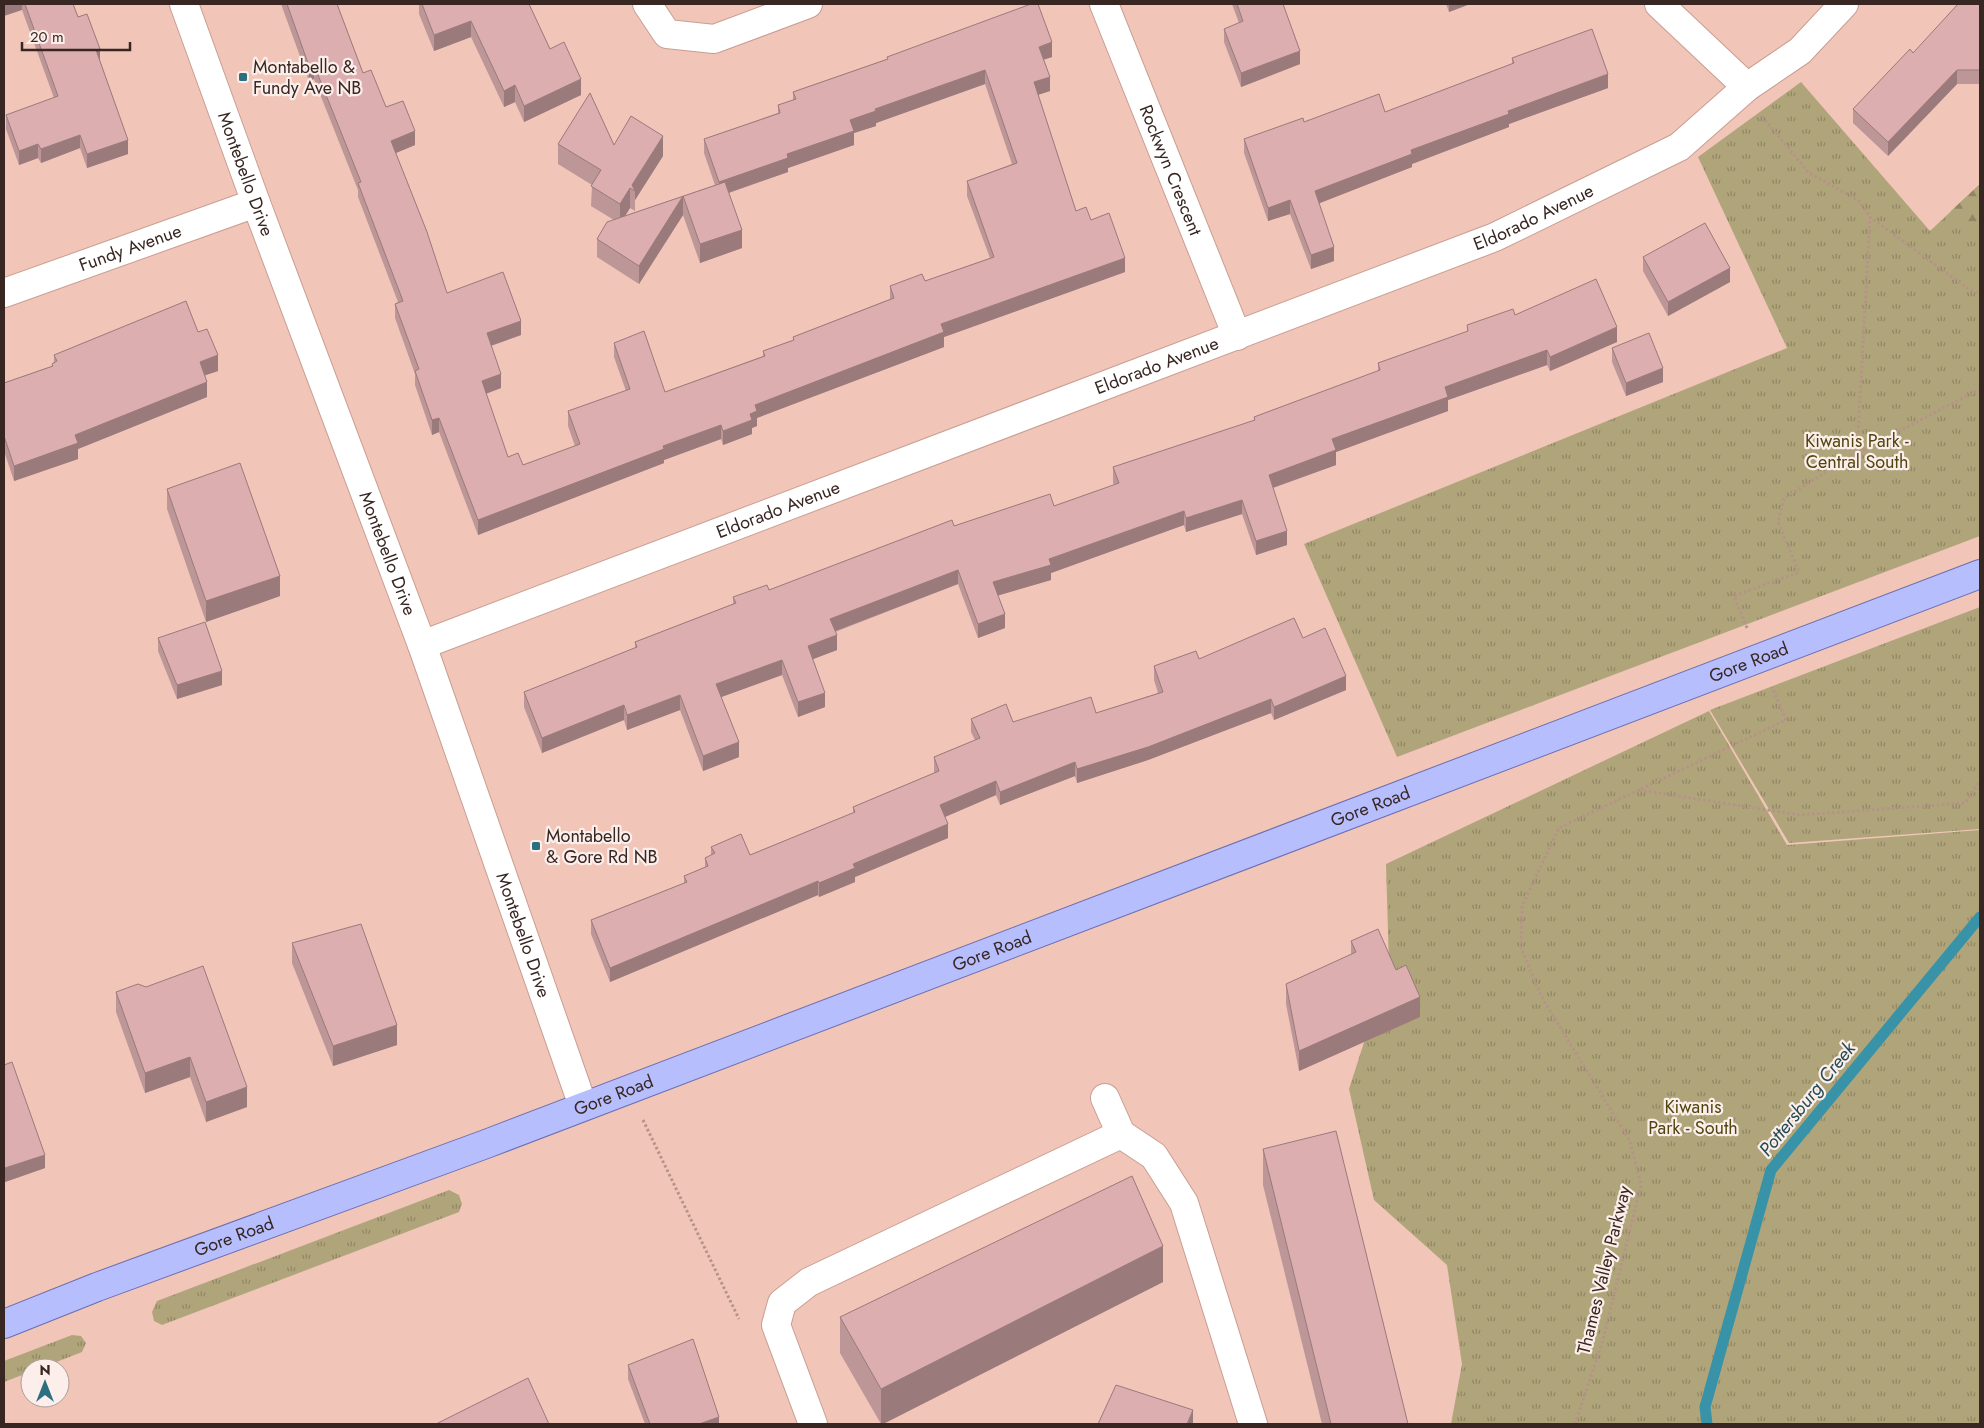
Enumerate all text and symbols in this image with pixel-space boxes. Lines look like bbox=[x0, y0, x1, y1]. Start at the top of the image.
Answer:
scale bar bbox=[22, 20, 130, 52]
text: 20 m bbox=[30, 26, 64, 48]
place label: Montabello & Fundy Ave NB bbox=[253, 54, 361, 101]
marker: Montabello & Fundy Ave NB bbox=[237, 71, 249, 83]
street label: Rockwyn Crescent bbox=[1133, 101, 1209, 240]
street label: Montebello Drive bbox=[211, 108, 280, 240]
street label: Eldorado Avenue bbox=[1470, 178, 1598, 257]
street label: Fundy Avenue bbox=[75, 218, 185, 278]
street label: Eldorado Avenue bbox=[1091, 330, 1222, 401]
park label: Kiwanis Park - Central South bbox=[1805, 428, 1909, 475]
street label: Eldorado Avenue bbox=[712, 474, 844, 545]
street label: Montebello Drive bbox=[352, 488, 423, 619]
street label: Gore Road bbox=[1705, 635, 1792, 689]
street label: Gore Road bbox=[1327, 780, 1414, 834]
place label: Montabello & Gore Rd NB bbox=[546, 823, 658, 870]
marker: Montabello & Gore Rd NB bbox=[530, 840, 542, 852]
street label: Montebello Drive bbox=[489, 869, 557, 1001]
street label: Gore Road bbox=[948, 924, 1035, 978]
water label: Pottersburg Creek bbox=[1752, 1035, 1862, 1162]
street label: Gore Road bbox=[570, 1068, 657, 1122]
park label: Kiwanis Park - South bbox=[1648, 1094, 1738, 1141]
street label: Thames Valley Parkway bbox=[1570, 1183, 1638, 1357]
street label: Gore Road bbox=[190, 1210, 277, 1263]
north arrow bbox=[20, 1358, 70, 1408]
text: N bbox=[39, 1360, 51, 1380]

